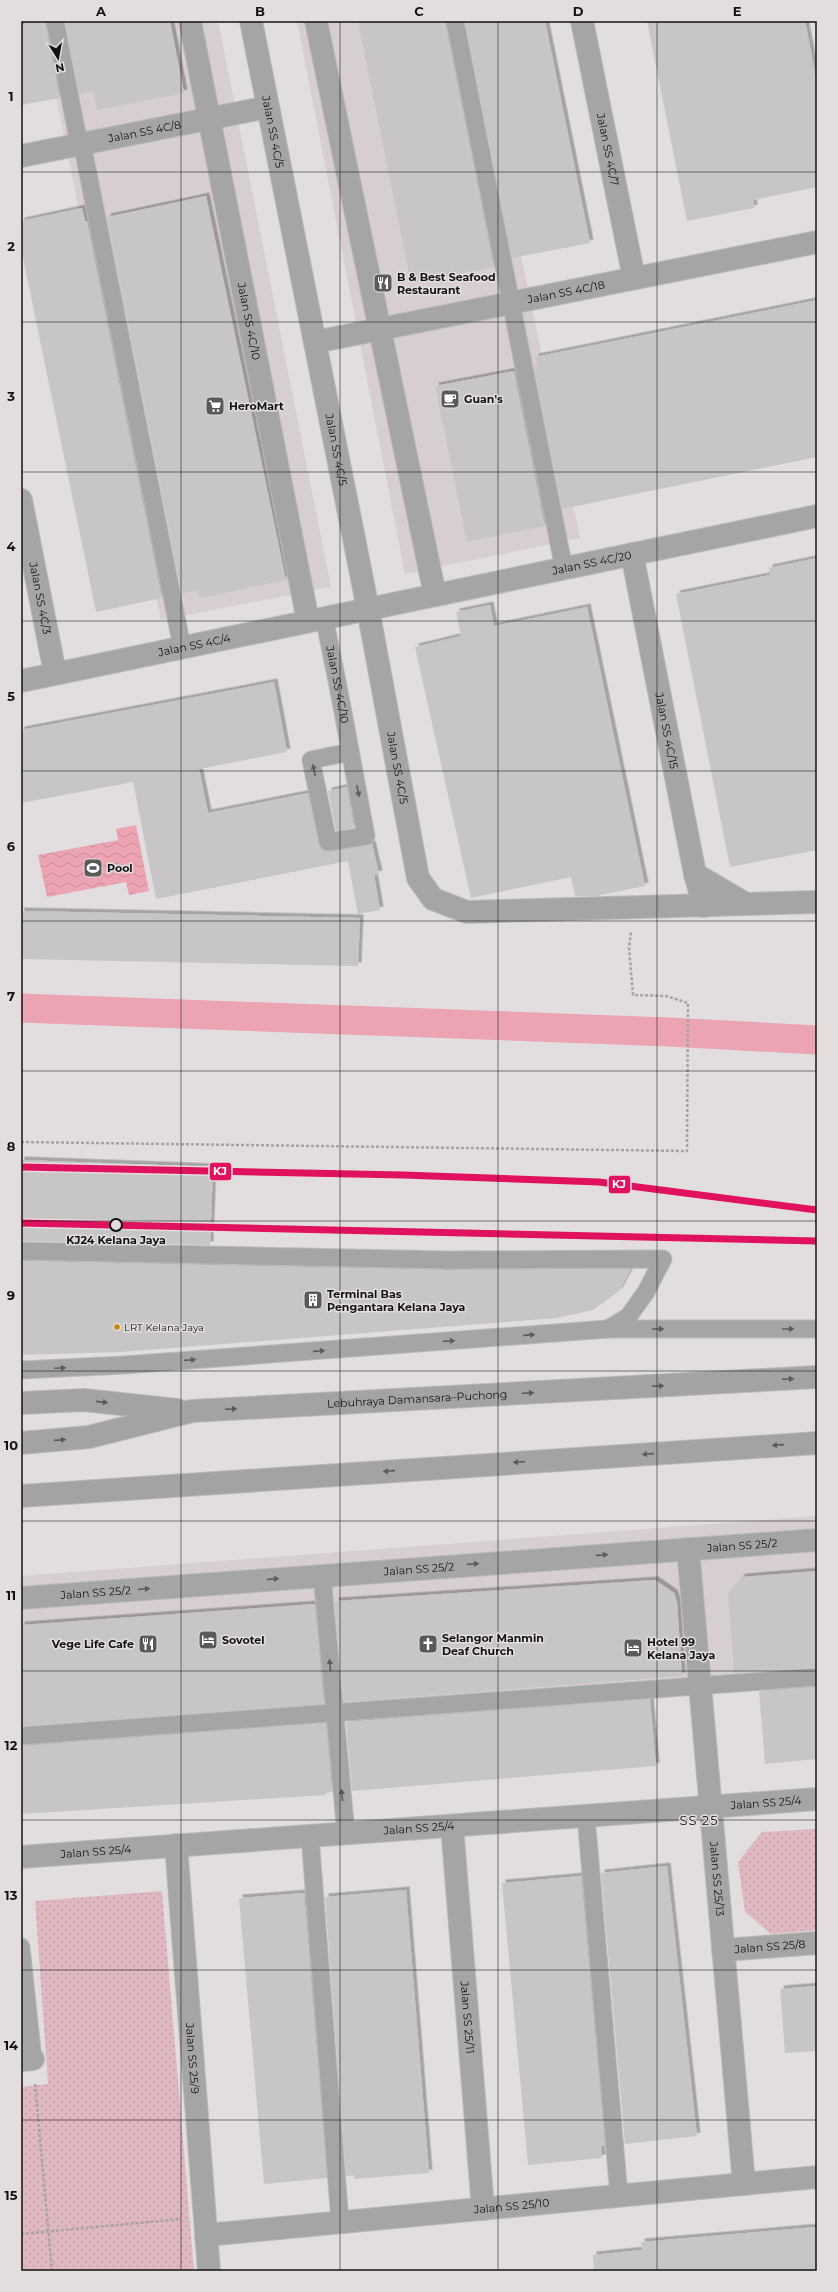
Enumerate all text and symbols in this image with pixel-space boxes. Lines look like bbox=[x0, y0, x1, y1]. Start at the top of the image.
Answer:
text: A bbox=[95, 3, 107, 19]
text: B bbox=[255, 3, 265, 19]
text: C bbox=[414, 3, 424, 19]
text: D bbox=[573, 3, 584, 19]
text: E bbox=[733, 3, 742, 19]
north arrow bbox=[38, 38, 78, 78]
text: N bbox=[54, 60, 66, 76]
text: 1 bbox=[8, 88, 14, 104]
street label: Jalan SS 4C/5 bbox=[259, 94, 287, 169]
street label: Jalan SS 4C/7 bbox=[594, 111, 622, 187]
street label: Jalan SS 4C/8 bbox=[106, 117, 182, 146]
text: 2 bbox=[7, 238, 15, 254]
place label: B & Best Seafood Restaurant bbox=[397, 270, 496, 297]
restaurant icon: B & Best Seafood Restaurant bbox=[372, 272, 394, 294]
street label: Jalan SS 4C/18 bbox=[525, 277, 606, 307]
street label: Jalan SS 4C/10 bbox=[234, 280, 264, 361]
text: 3 bbox=[6, 388, 15, 404]
cafe icon: Guan's bbox=[439, 388, 461, 410]
place label: Guan's bbox=[464, 392, 503, 406]
supermarket icon: HeroMart bbox=[204, 395, 226, 417]
place label: HeroMart bbox=[229, 399, 284, 413]
street label: Jalan SS 4C/5 bbox=[322, 411, 350, 487]
text: 4 bbox=[7, 538, 16, 554]
street label: Jalan SS 4C/20 bbox=[550, 548, 633, 578]
street label: Jalan SS 4C/3 bbox=[26, 560, 54, 635]
street label: Jalan SS 4C/4 bbox=[156, 631, 233, 660]
street label: Jalan SS 4C/10 bbox=[323, 644, 352, 725]
text: 5 bbox=[7, 688, 15, 704]
street label: Jalan SS 4C/15 bbox=[652, 690, 681, 770]
street label: Jalan SS 4C/5 bbox=[384, 729, 411, 805]
one-way arrow bbox=[310, 764, 316, 776]
one-way arrow bbox=[355, 784, 361, 797]
text: 6 bbox=[7, 838, 16, 854]
sports icon: Pool bbox=[82, 857, 104, 879]
place label: Pool bbox=[107, 861, 133, 875]
text: 7 bbox=[7, 988, 15, 1004]
text: 8 bbox=[7, 1138, 16, 1154]
line badge: KJ bbox=[209, 1162, 232, 1181]
text: KJ bbox=[213, 1164, 227, 1178]
line badge: KJ bbox=[608, 1175, 631, 1194]
text: KJ bbox=[612, 1177, 626, 1191]
marker: KJ24 Kelana Jaya bbox=[109, 1218, 123, 1232]
place label: KJ24 Kelana Jaya bbox=[66, 1233, 166, 1247]
text: 9 bbox=[7, 1287, 15, 1303]
place label: Terminal Bas Pengantara Kelana Jaya bbox=[327, 1287, 466, 1314]
building icon: Terminal Bas Pengantara Kelana Jaya bbox=[302, 1289, 324, 1311]
place label: LRT Kelana Jaya bbox=[124, 1321, 204, 1334]
marker: LRT Kelana Jaya bbox=[112, 1322, 122, 1332]
one-way arrow bbox=[652, 1326, 665, 1332]
one-way arrow bbox=[782, 1326, 795, 1332]
one-way arrow bbox=[523, 1332, 535, 1339]
one-way arrow bbox=[443, 1338, 455, 1345]
one-way arrow bbox=[313, 1347, 325, 1354]
one-way arrow bbox=[184, 1356, 196, 1363]
one-way arrow bbox=[54, 1365, 67, 1371]
one-way arrow bbox=[782, 1375, 794, 1382]
one-way arrow bbox=[652, 1382, 664, 1389]
street label: Lebuhraya Damansara–Puchong bbox=[327, 1387, 508, 1411]
one-way arrow bbox=[522, 1389, 534, 1396]
one-way arrow bbox=[96, 1398, 108, 1405]
one-way arrow bbox=[225, 1406, 237, 1413]
one-way arrow bbox=[54, 1436, 66, 1443]
text: 10 bbox=[4, 1437, 18, 1453]
one-way arrow bbox=[772, 1442, 784, 1449]
one-way arrow bbox=[642, 1450, 654, 1457]
one-way arrow bbox=[513, 1459, 525, 1466]
one-way arrow bbox=[383, 1467, 395, 1474]
street label: Jalan SS 25/2 bbox=[705, 1536, 778, 1555]
one-way arrow bbox=[596, 1551, 608, 1558]
street label: Jalan SS 25/2 bbox=[382, 1559, 455, 1579]
one-way arrow bbox=[467, 1561, 479, 1568]
one-way arrow bbox=[267, 1575, 279, 1582]
street label: Jalan SS 25/2 bbox=[59, 1583, 132, 1602]
one-way arrow bbox=[138, 1585, 150, 1592]
text: 11 bbox=[6, 1587, 16, 1603]
hotel icon: Sovotel bbox=[197, 1629, 219, 1651]
place label: Selangor Manmin Deaf Church bbox=[442, 1631, 544, 1658]
restaurant icon: Vege Life Cafe bbox=[137, 1633, 159, 1655]
place label: Sovotel bbox=[222, 1633, 265, 1647]
church icon: Selangor Manmin Deaf Church bbox=[417, 1633, 439, 1655]
place label: Hotel 99 Kelana Jaya bbox=[647, 1635, 715, 1662]
place label: Vege Life Cafe bbox=[51, 1637, 134, 1651]
hotel icon: Hotel 99 Kelana Jaya bbox=[622, 1637, 644, 1659]
one-way arrow bbox=[327, 1659, 334, 1671]
text: 12 bbox=[5, 1737, 18, 1753]
one-way arrow bbox=[339, 1789, 345, 1801]
street label: Jalan SS 25/4 bbox=[729, 1793, 803, 1812]
district label: SS 25 bbox=[679, 1812, 719, 1828]
street label: Jalan SS 25/4 bbox=[382, 1818, 456, 1838]
street label: Jalan SS 25/13 bbox=[707, 1840, 727, 1917]
street label: Jalan SS 25/4 bbox=[59, 1842, 132, 1861]
text: 13 bbox=[5, 1887, 18, 1903]
street label: Jalan SS 25/8 bbox=[733, 1937, 806, 1956]
street label: Jalan SS 25/11 bbox=[457, 1980, 477, 2054]
street label: Jalan SS 25/9 bbox=[183, 2021, 202, 2095]
text: 14 bbox=[4, 2037, 18, 2053]
text: 15 bbox=[5, 2187, 18, 2203]
street label: Jalan SS 25/10 bbox=[472, 2195, 550, 2217]

